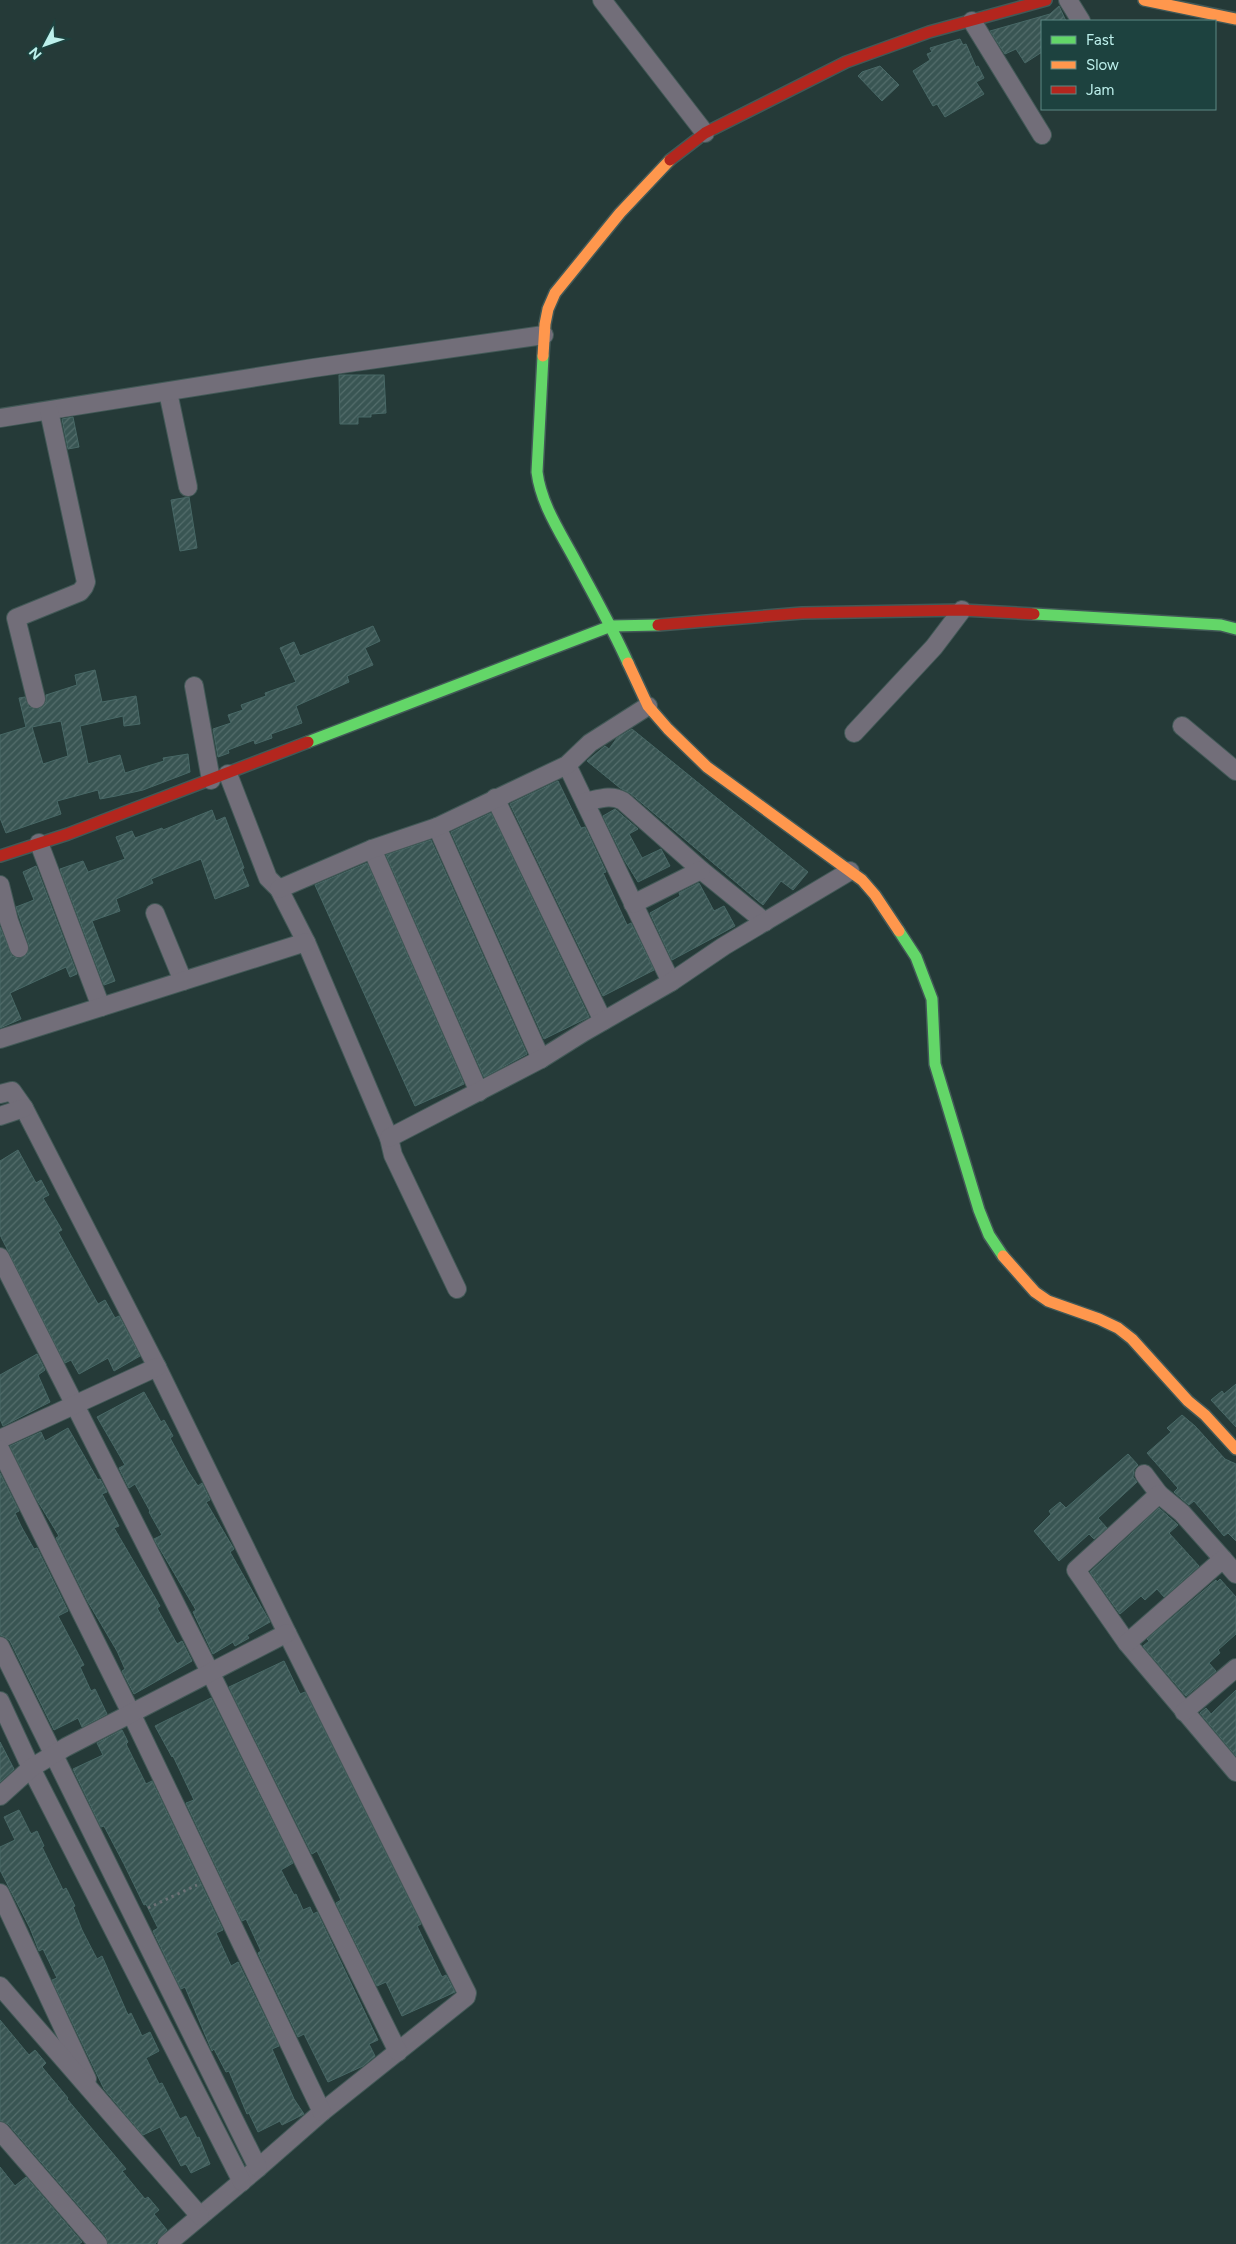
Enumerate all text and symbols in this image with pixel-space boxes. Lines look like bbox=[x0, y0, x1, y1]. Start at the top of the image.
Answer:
north arrow bbox=[20, 20, 70, 70]
legend bbox=[1041, 20, 1216, 110]
text: Fast bbox=[1086, 31, 1115, 49]
text: N bbox=[26, 44, 46, 63]
text: Slow bbox=[1086, 56, 1119, 74]
text: Jam bbox=[1086, 81, 1114, 99]

